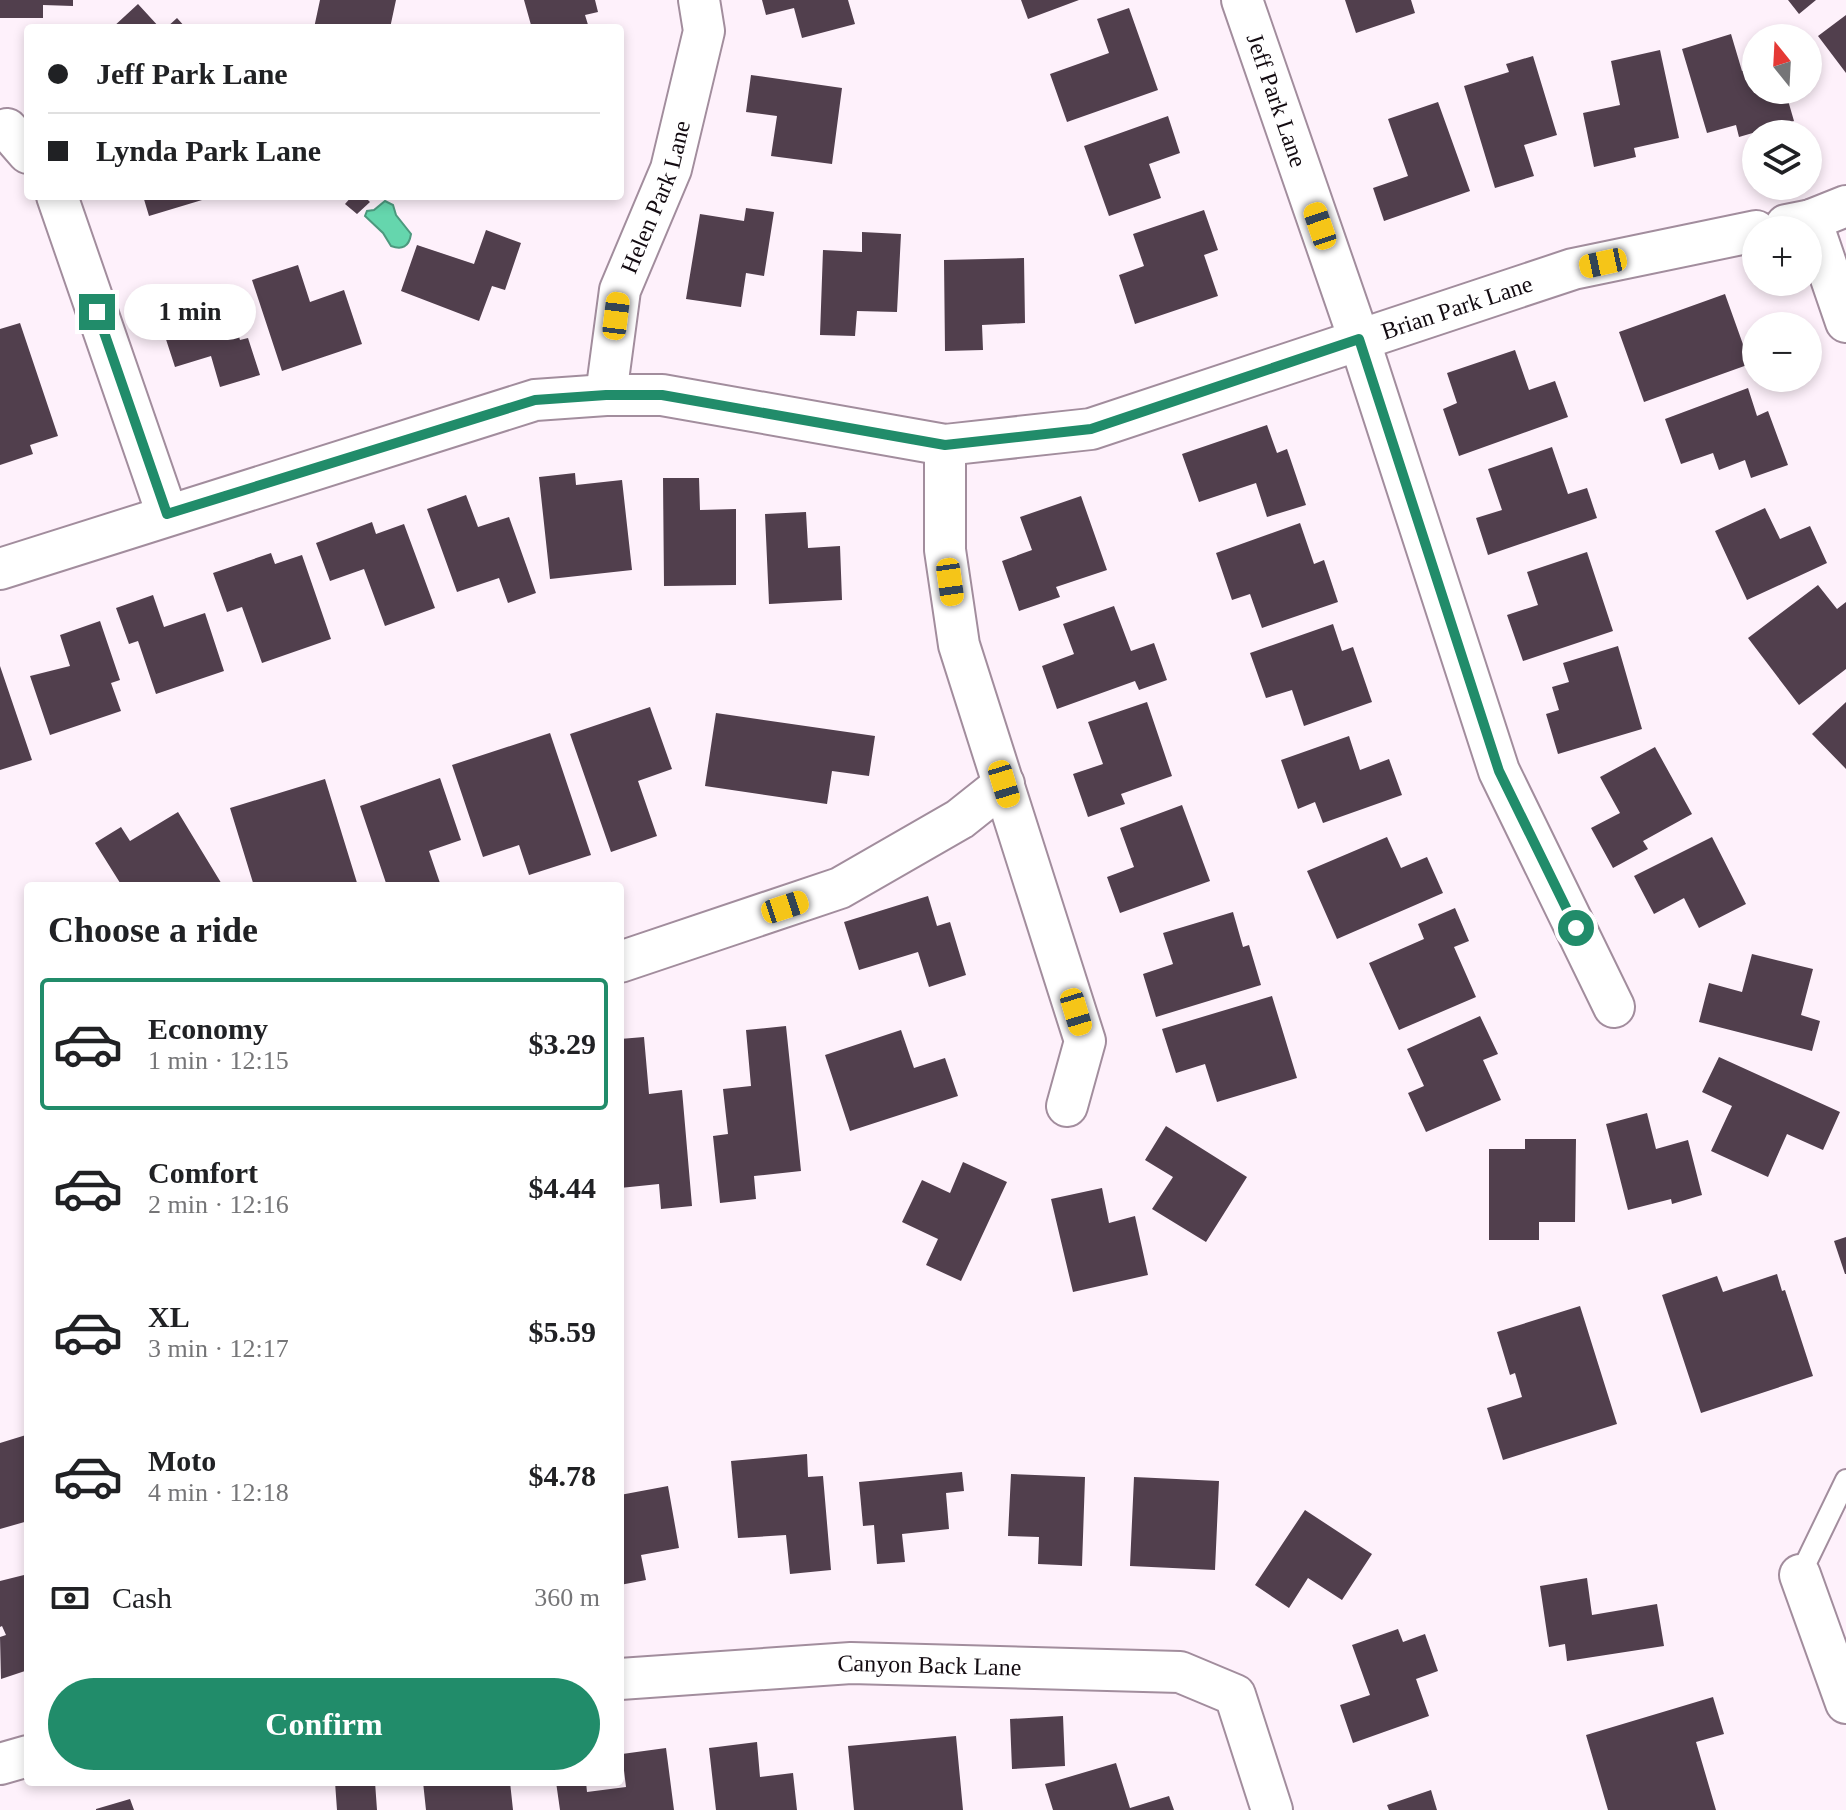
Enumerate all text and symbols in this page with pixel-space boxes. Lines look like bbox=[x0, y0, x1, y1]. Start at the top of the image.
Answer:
north arrow bbox=[1742, 24, 1822, 104]
map controls bbox=[1742, 24, 1822, 392]
street label: Jeff Park Lane bbox=[1242, 30, 1312, 170]
text: Jeff Park Lane bbox=[96, 57, 288, 90]
street label: Helen Park Lane bbox=[616, 118, 695, 277]
button: layers bbox=[1742, 120, 1822, 200]
text: Lynda Park Lane bbox=[96, 134, 321, 167]
car bbox=[1301, 199, 1339, 253]
button: + bbox=[1742, 216, 1822, 296]
car bbox=[1577, 246, 1629, 280]
street label: Brian Park Lane bbox=[1378, 270, 1536, 345]
callout: 1 min bbox=[125, 284, 257, 340]
car bbox=[601, 291, 631, 341]
route end bbox=[79, 294, 115, 330]
text: 1 min bbox=[159, 297, 221, 326]
button: − bbox=[1742, 312, 1822, 392]
car bbox=[935, 557, 965, 607]
car bbox=[986, 758, 1022, 810]
car bbox=[758, 888, 812, 926]
text: Choose a ride bbox=[48, 910, 258, 950]
route start bbox=[1558, 910, 1594, 946]
car bbox=[1058, 986, 1094, 1038]
icon: car bbox=[52, 1008, 124, 1080]
text: Economy bbox=[148, 1012, 268, 1045]
text: $3.29 bbox=[529, 1027, 596, 1060]
text: 1 min · 12:15 bbox=[148, 1046, 289, 1075]
icon: car bbox=[52, 1152, 124, 1224]
text: Comfort bbox=[148, 1156, 258, 1189]
text: $4.44 bbox=[529, 1171, 596, 1204]
text: 2 min · 12:16 bbox=[148, 1190, 289, 1219]
icon: car bbox=[52, 1296, 124, 1368]
text: XL bbox=[148, 1300, 190, 1333]
text: $5.59 bbox=[529, 1315, 596, 1348]
text: 3 min · 12:17 bbox=[148, 1334, 289, 1363]
icon: car bbox=[52, 1440, 124, 1512]
text: Moto bbox=[148, 1444, 216, 1477]
text: $4.78 bbox=[529, 1459, 596, 1492]
text: 4 min · 12:18 bbox=[148, 1478, 289, 1507]
icon: cash bbox=[48, 1576, 92, 1620]
text: Cash bbox=[112, 1581, 172, 1614]
text: 360 m bbox=[534, 1583, 600, 1612]
street label: Canyon Back Lane bbox=[837, 1650, 1022, 1681]
button: Confirm bbox=[48, 1678, 600, 1770]

